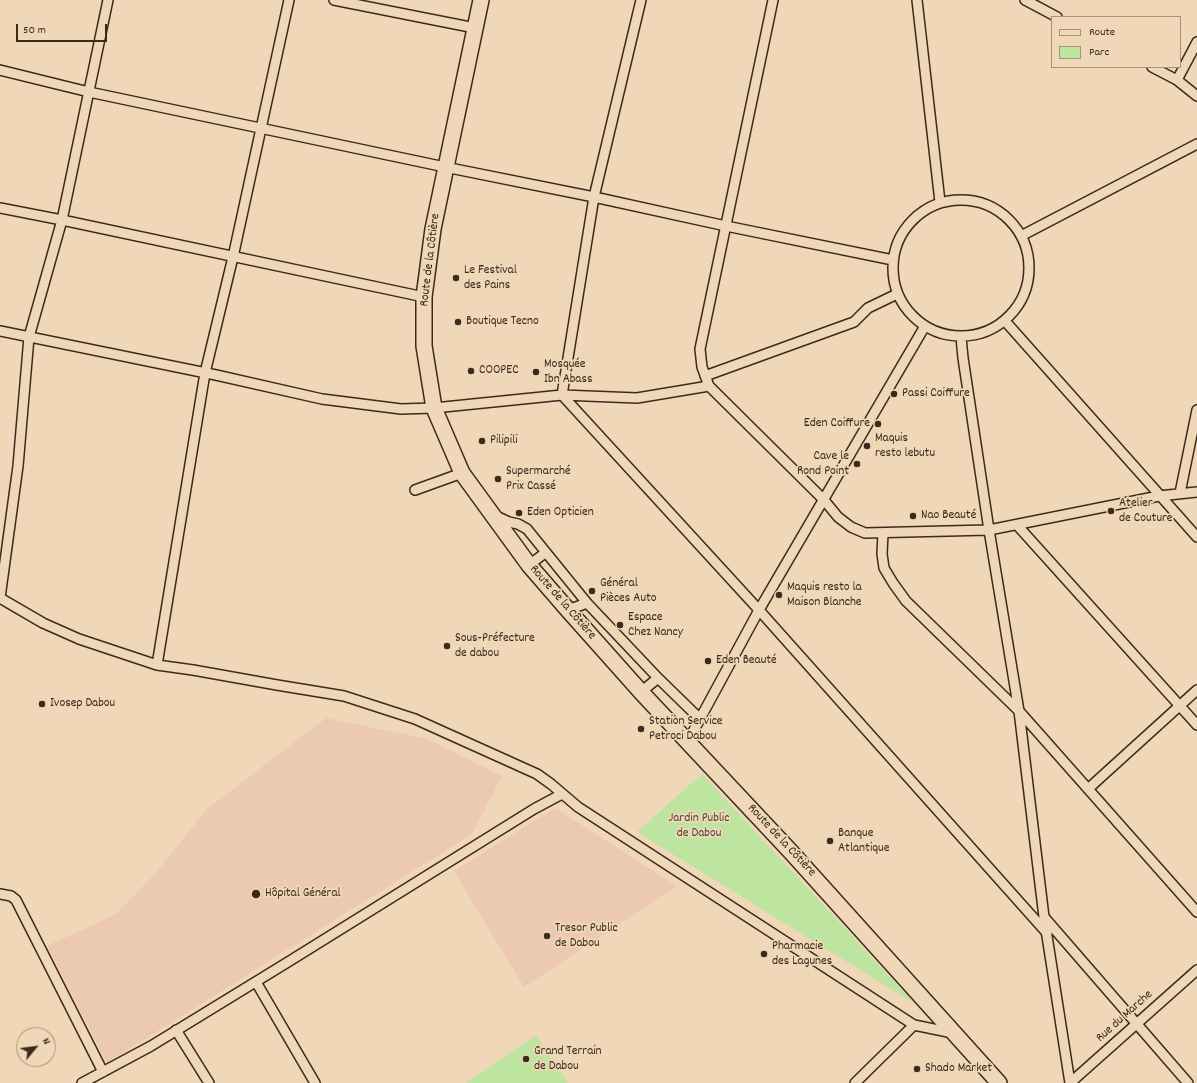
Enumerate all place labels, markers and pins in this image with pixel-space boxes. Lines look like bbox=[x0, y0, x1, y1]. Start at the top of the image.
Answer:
place label: Le Festival des Pains bbox=[464, 263, 517, 294]
marker: Le Festival des Pains bbox=[451, 273, 461, 283]
place label: Boutique Tecno bbox=[466, 314, 539, 330]
marker: Boutique Tecno bbox=[453, 317, 463, 327]
place label: Mosquée Ibn Abass bbox=[544, 357, 592, 388]
place label: COOPEC bbox=[479, 363, 519, 379]
marker: COOPEC bbox=[466, 366, 476, 376]
marker: Mosquée Ibn Abass bbox=[531, 367, 541, 377]
place label: Passi Coiffure bbox=[902, 386, 970, 402]
marker: Passi Coiffure bbox=[889, 389, 899, 399]
place label: Eden Coiffure bbox=[804, 416, 870, 432]
marker: Eden Coiffure bbox=[873, 419, 883, 429]
place label: Maquis resto lebutu bbox=[875, 431, 935, 462]
place label: Pilipili bbox=[490, 433, 518, 449]
marker: Pilipili bbox=[477, 436, 487, 446]
marker: Maquis resto lebutu bbox=[862, 441, 872, 451]
place label: Cave le Rond Point bbox=[797, 449, 849, 480]
marker: Cave le Rond Point bbox=[852, 459, 862, 469]
place label: Supermarché Prix Cassé bbox=[506, 464, 571, 495]
marker: Supermarché Prix Cassé bbox=[493, 474, 503, 484]
place label: Atelier de Couture bbox=[1119, 496, 1173, 527]
place label: Eden Opticien bbox=[527, 505, 594, 521]
marker: Atelier de Couture bbox=[1106, 506, 1116, 516]
marker: Eden Opticien bbox=[514, 508, 524, 518]
place label: Nao Beauté bbox=[921, 508, 976, 524]
marker: Nao Beauté bbox=[908, 511, 918, 521]
place label: Général Pièces Auto bbox=[600, 576, 657, 607]
place label: Maquis resto la Maison Blanche bbox=[787, 580, 862, 611]
marker: Général Pièces Auto bbox=[587, 586, 597, 596]
marker: Maquis resto la Maison Blanche bbox=[774, 590, 784, 600]
place label: Espace Chez Nancy bbox=[628, 610, 683, 641]
marker: Espace Chez Nancy bbox=[615, 620, 625, 630]
place label: Sous-Préfecture de dabou bbox=[455, 631, 535, 662]
marker: Sous-Préfecture de dabou bbox=[442, 641, 452, 651]
place label: Eden Beauté bbox=[716, 653, 777, 669]
marker: Eden Beauté bbox=[703, 656, 713, 666]
place label: Ivosep Dabou bbox=[50, 696, 115, 712]
marker: Ivosep Dabou bbox=[37, 699, 47, 709]
place label: Station Service Petroci Dabou bbox=[649, 714, 723, 745]
marker: Station Service Petroci Dabou bbox=[636, 724, 646, 734]
place label: Banque Atlantique bbox=[838, 826, 889, 857]
marker: Banque Atlantique bbox=[825, 836, 835, 846]
place label: Hôpital Général bbox=[265, 886, 341, 902]
marker: Hôpital Général bbox=[250, 888, 262, 900]
place label: Tresor Public de Dabou bbox=[555, 921, 618, 952]
marker: Tresor Public de Dabou bbox=[542, 931, 552, 941]
place label: Pharmacie des Lagunes bbox=[772, 939, 832, 970]
marker: Pharmacie des Lagunes bbox=[759, 949, 769, 959]
place label: Grand Terrain de Dabou bbox=[534, 1044, 602, 1075]
marker: Grand Terrain de Dabou bbox=[521, 1054, 531, 1064]
place label: Shado Market bbox=[925, 1061, 992, 1077]
marker: Shado Market bbox=[912, 1064, 922, 1074]

